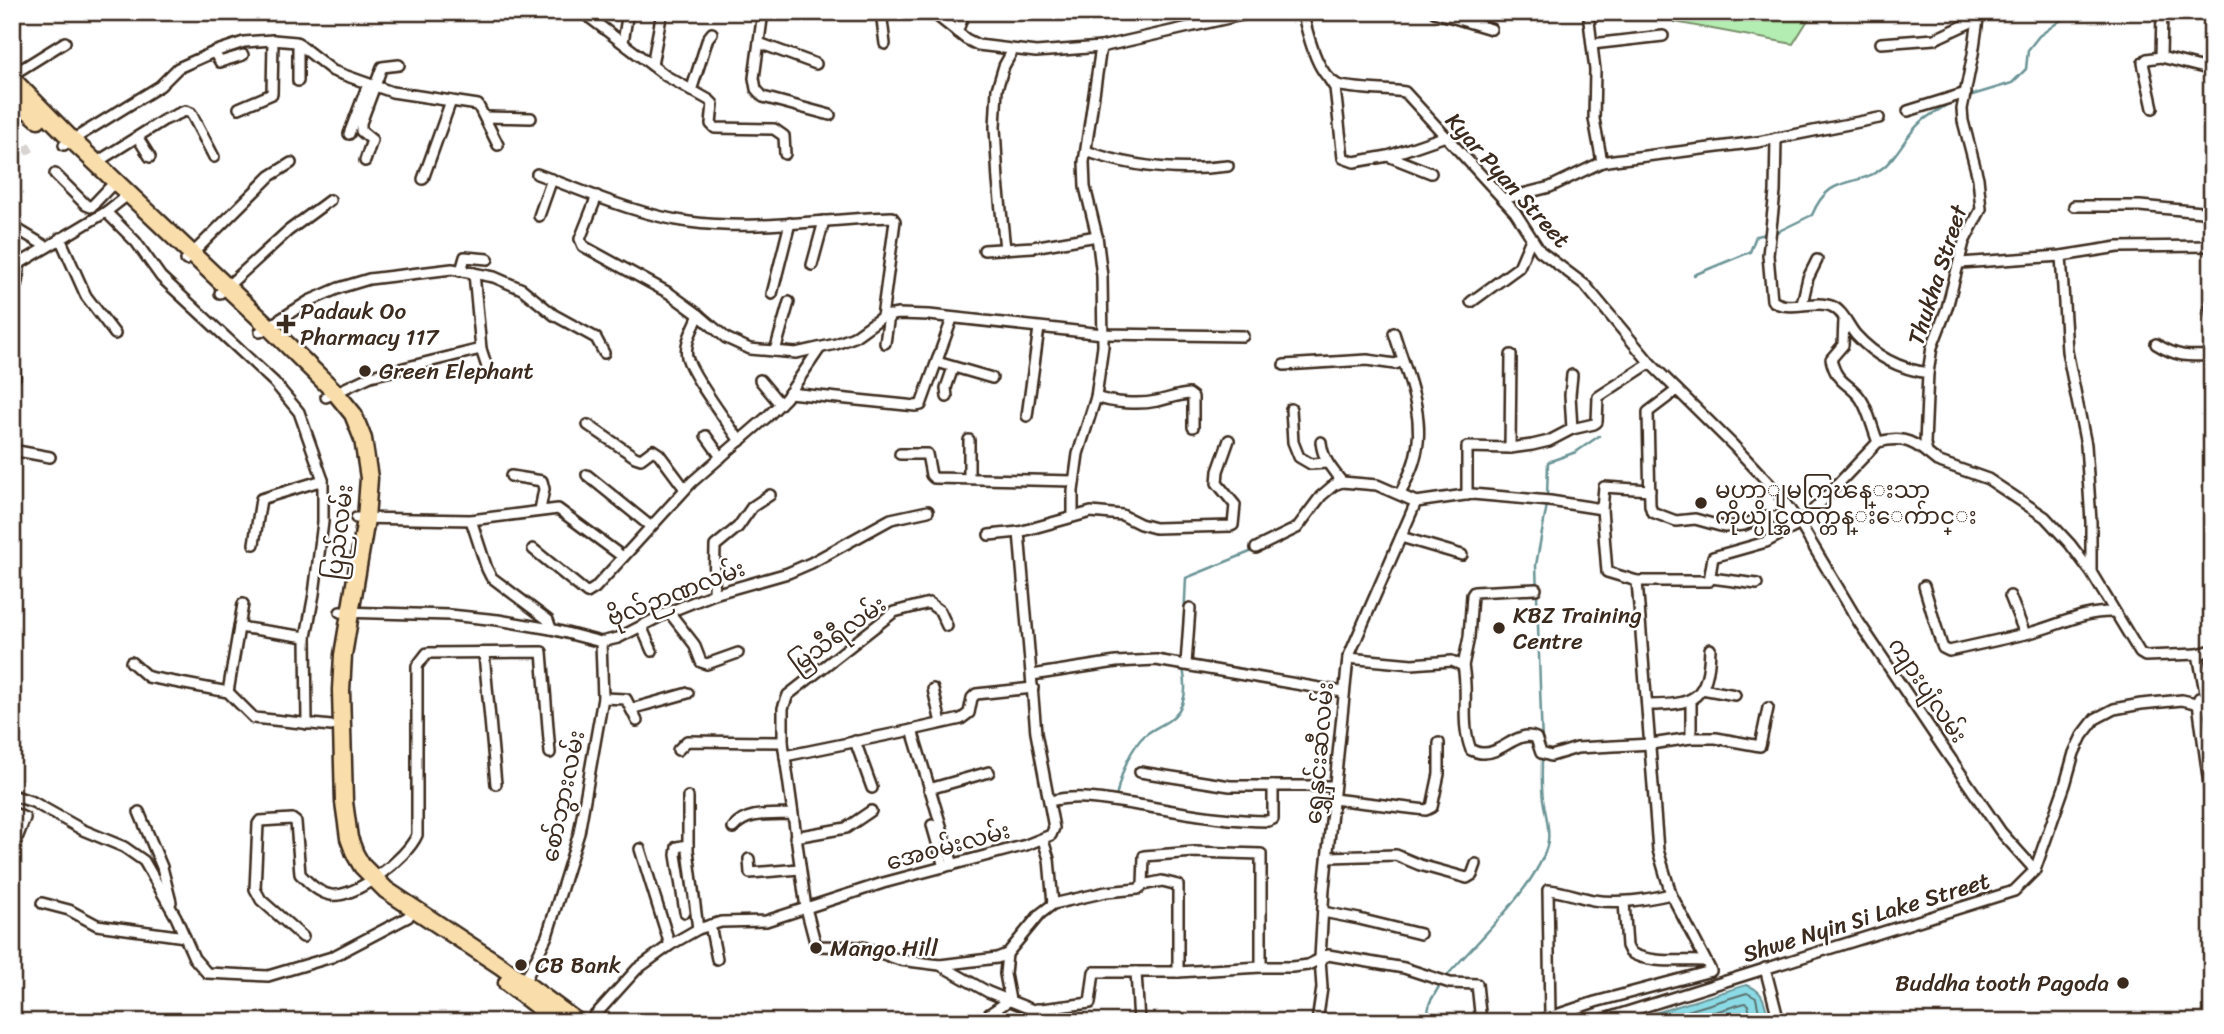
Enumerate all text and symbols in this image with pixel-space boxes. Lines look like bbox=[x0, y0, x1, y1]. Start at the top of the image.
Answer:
street label: Kyar Pyan Street bbox=[1435, 102, 1581, 258]
street label: Thukha Street bbox=[1896, 198, 1980, 350]
place label: Padauk Oo Pharmacy 117 bbox=[300, 291, 440, 358]
marker: Padauk Oo Pharmacy 117 bbox=[278, 316, 294, 332]
place label: Green Elephant bbox=[379, 351, 533, 392]
marker: Green Elephant bbox=[357, 363, 373, 379]
place label: မဟာျမကြၽန္းသာ ကိုယ္ပိုင္အထက္တန္းေက်ာင္း bbox=[1715, 470, 1977, 537]
street label: ပြည်လမ်း bbox=[313, 482, 366, 582]
marker: မဟာျမကြၽန္းသာ ကိုယ္ပိုင္အထက္တန္းေက်ာင္း bbox=[1693, 495, 1709, 511]
street label: ဗိုလ်ဉာဏလမ်း bbox=[601, 548, 751, 639]
street label: မြသီရီလမ်း bbox=[781, 585, 896, 684]
place label: KBZ Training Centre bbox=[1513, 595, 1642, 662]
marker: KBZ Training Centre bbox=[1491, 620, 1507, 636]
street label: ကျားပျံလမ်း bbox=[1877, 629, 1978, 752]
street label: ရွှေနှင်းဆီလမ်း bbox=[1293, 680, 1346, 826]
street label: စော်ဘွားလမ်း bbox=[530, 726, 597, 866]
street label: အေဝမ်းလမ်း bbox=[881, 810, 1015, 883]
street label: Shwe Nyin Si Lake Street bbox=[1737, 860, 1995, 975]
place label: Mango Hill bbox=[830, 928, 938, 969]
marker: Mango Hill bbox=[808, 940, 824, 956]
place label: CB Bank bbox=[535, 945, 621, 986]
marker: CB Bank bbox=[513, 957, 529, 973]
place label: Buddha tooth Pagoda bbox=[1895, 963, 2109, 1004]
marker: Buddha tooth Pagoda bbox=[2115, 975, 2131, 991]

